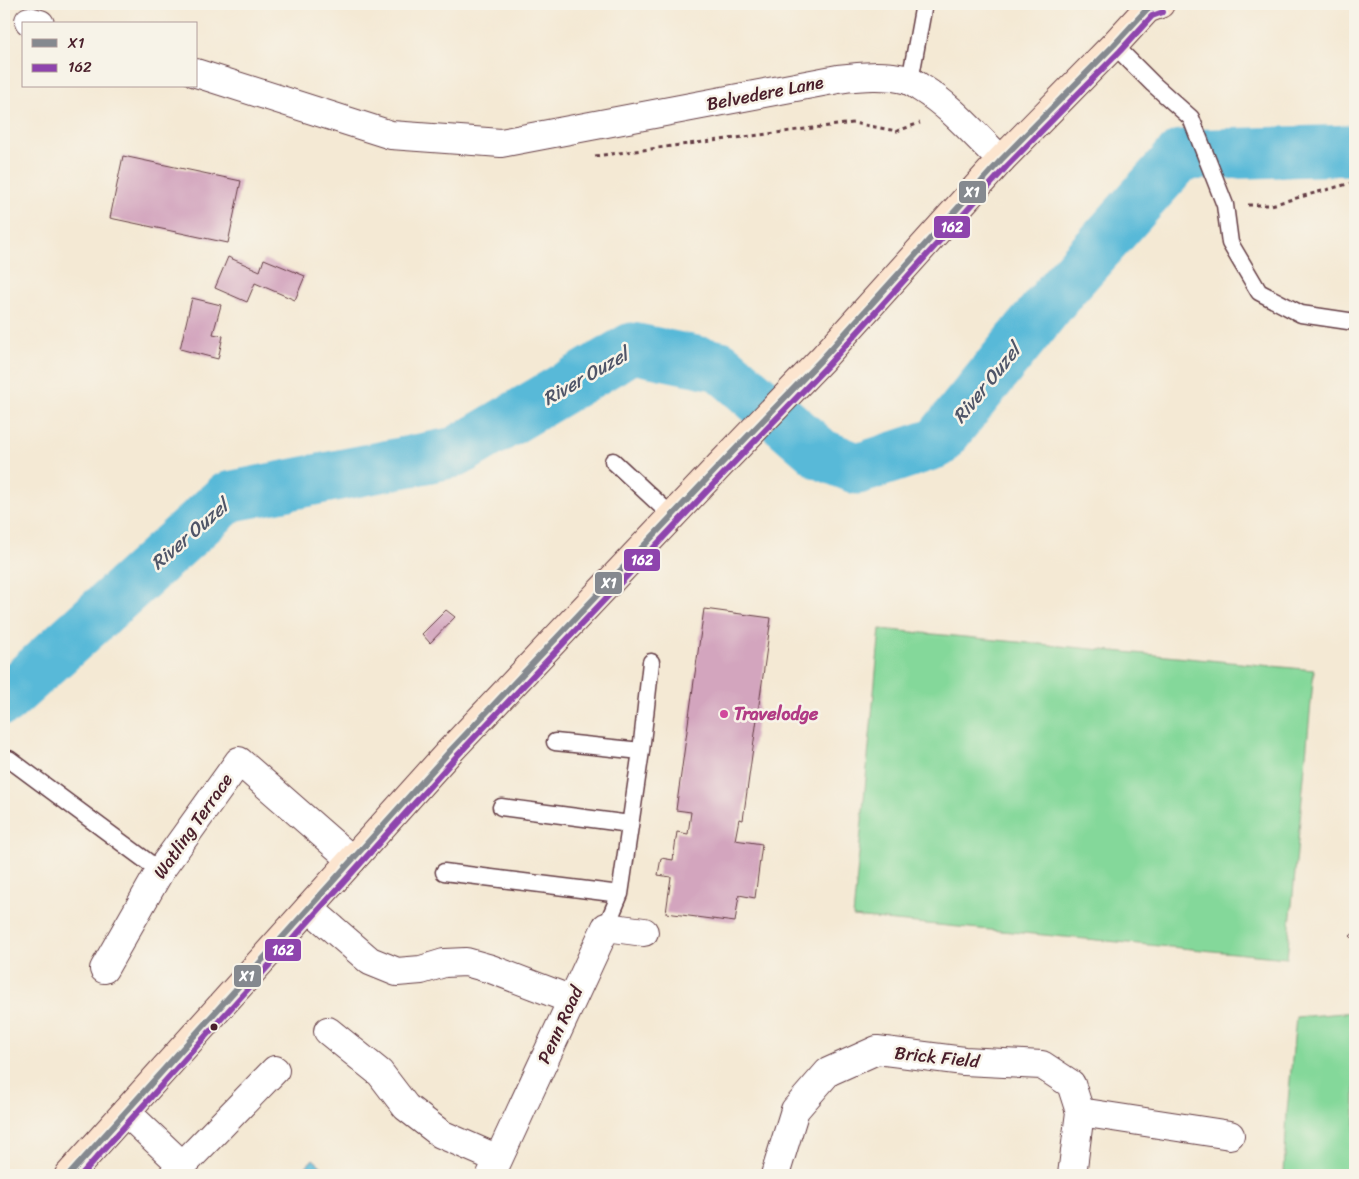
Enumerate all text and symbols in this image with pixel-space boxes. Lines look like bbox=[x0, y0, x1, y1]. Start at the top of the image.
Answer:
legend bbox=[22, 22, 198, 88]
text: X1 bbox=[67, 30, 84, 56]
text: 162 bbox=[68, 54, 92, 80]
street label: Belvedere Lane bbox=[704, 66, 827, 120]
line badge: X1 bbox=[958, 180, 987, 204]
text: X1 bbox=[963, 180, 980, 205]
line badge: 162 bbox=[933, 215, 971, 239]
text: 162 bbox=[941, 215, 964, 240]
water label: River Ouzel bbox=[944, 333, 1032, 431]
water label: River Ouzel bbox=[536, 336, 639, 414]
water label: River Ouzel bbox=[143, 488, 239, 578]
line badge: 162 bbox=[623, 548, 661, 572]
text: 162 bbox=[631, 548, 654, 573]
line badge: X1 bbox=[594, 571, 623, 595]
text: X1 bbox=[600, 571, 617, 596]
place label: Travelodge bbox=[734, 698, 819, 730]
marker: Travelodge bbox=[718, 708, 730, 720]
street label: Watling Terrace bbox=[144, 766, 242, 886]
line badge: 162 bbox=[264, 938, 302, 962]
text: 162 bbox=[272, 938, 295, 963]
line badge: X1 bbox=[233, 964, 262, 988]
text: X1 bbox=[238, 964, 255, 989]
street label: Penn Road bbox=[528, 979, 593, 1069]
unlabelled marker bbox=[209, 1022, 219, 1032]
street label: Brick Field bbox=[893, 1037, 982, 1078]

